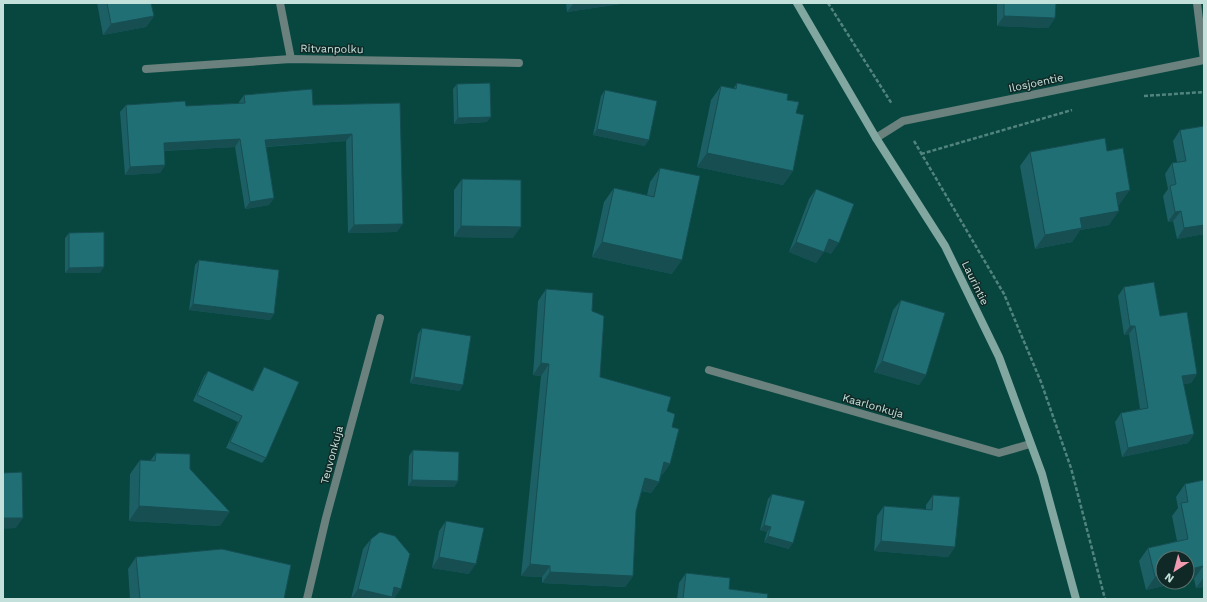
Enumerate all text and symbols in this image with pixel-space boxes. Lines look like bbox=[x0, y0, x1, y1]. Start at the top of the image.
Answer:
street label: Ritvanpolku bbox=[300, 42, 364, 56]
street label: Ilosjoentie bbox=[1008, 71, 1064, 95]
street label: Laurintie bbox=[959, 259, 991, 307]
street label: Kaarlonkuja bbox=[841, 391, 905, 421]
street label: Teuvonkuja bbox=[318, 424, 346, 486]
north arrow bbox=[1155, 550, 1195, 590]
text: N bbox=[1162, 570, 1177, 585]

